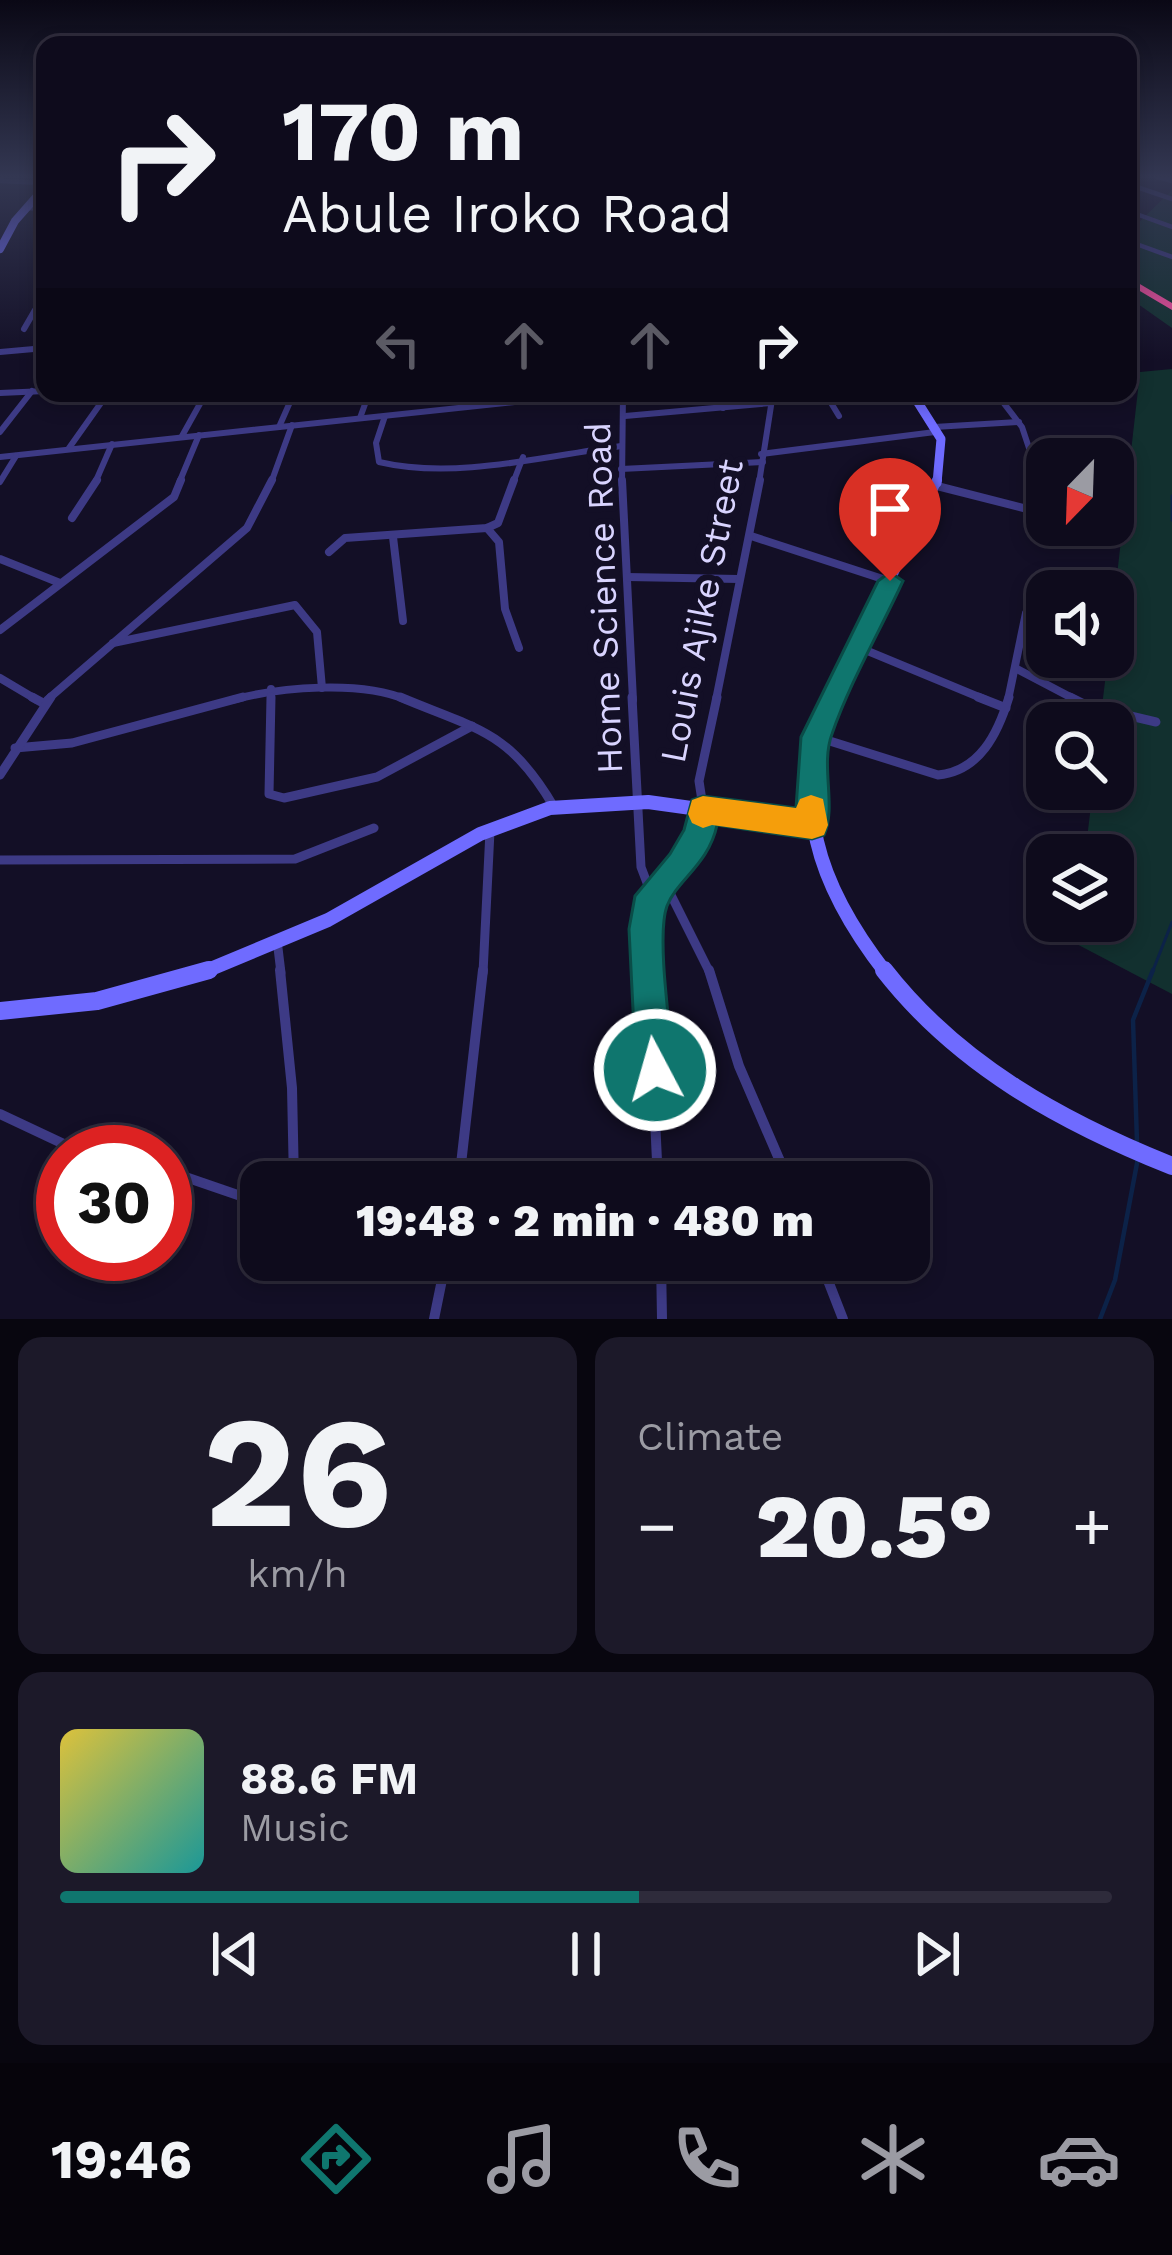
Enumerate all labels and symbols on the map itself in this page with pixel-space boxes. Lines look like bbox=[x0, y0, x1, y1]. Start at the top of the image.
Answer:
street label: Home Science Road bbox=[577, 421, 631, 775]
north arrow bbox=[1026, 438, 1134, 546]
street label: Louis Ajike Street bbox=[652, 456, 752, 766]
pin bbox=[839, 458, 941, 581]
position arrow bbox=[592, 1007, 718, 1133]
speed limit sign: 30 bbox=[36, 1125, 192, 1281]

